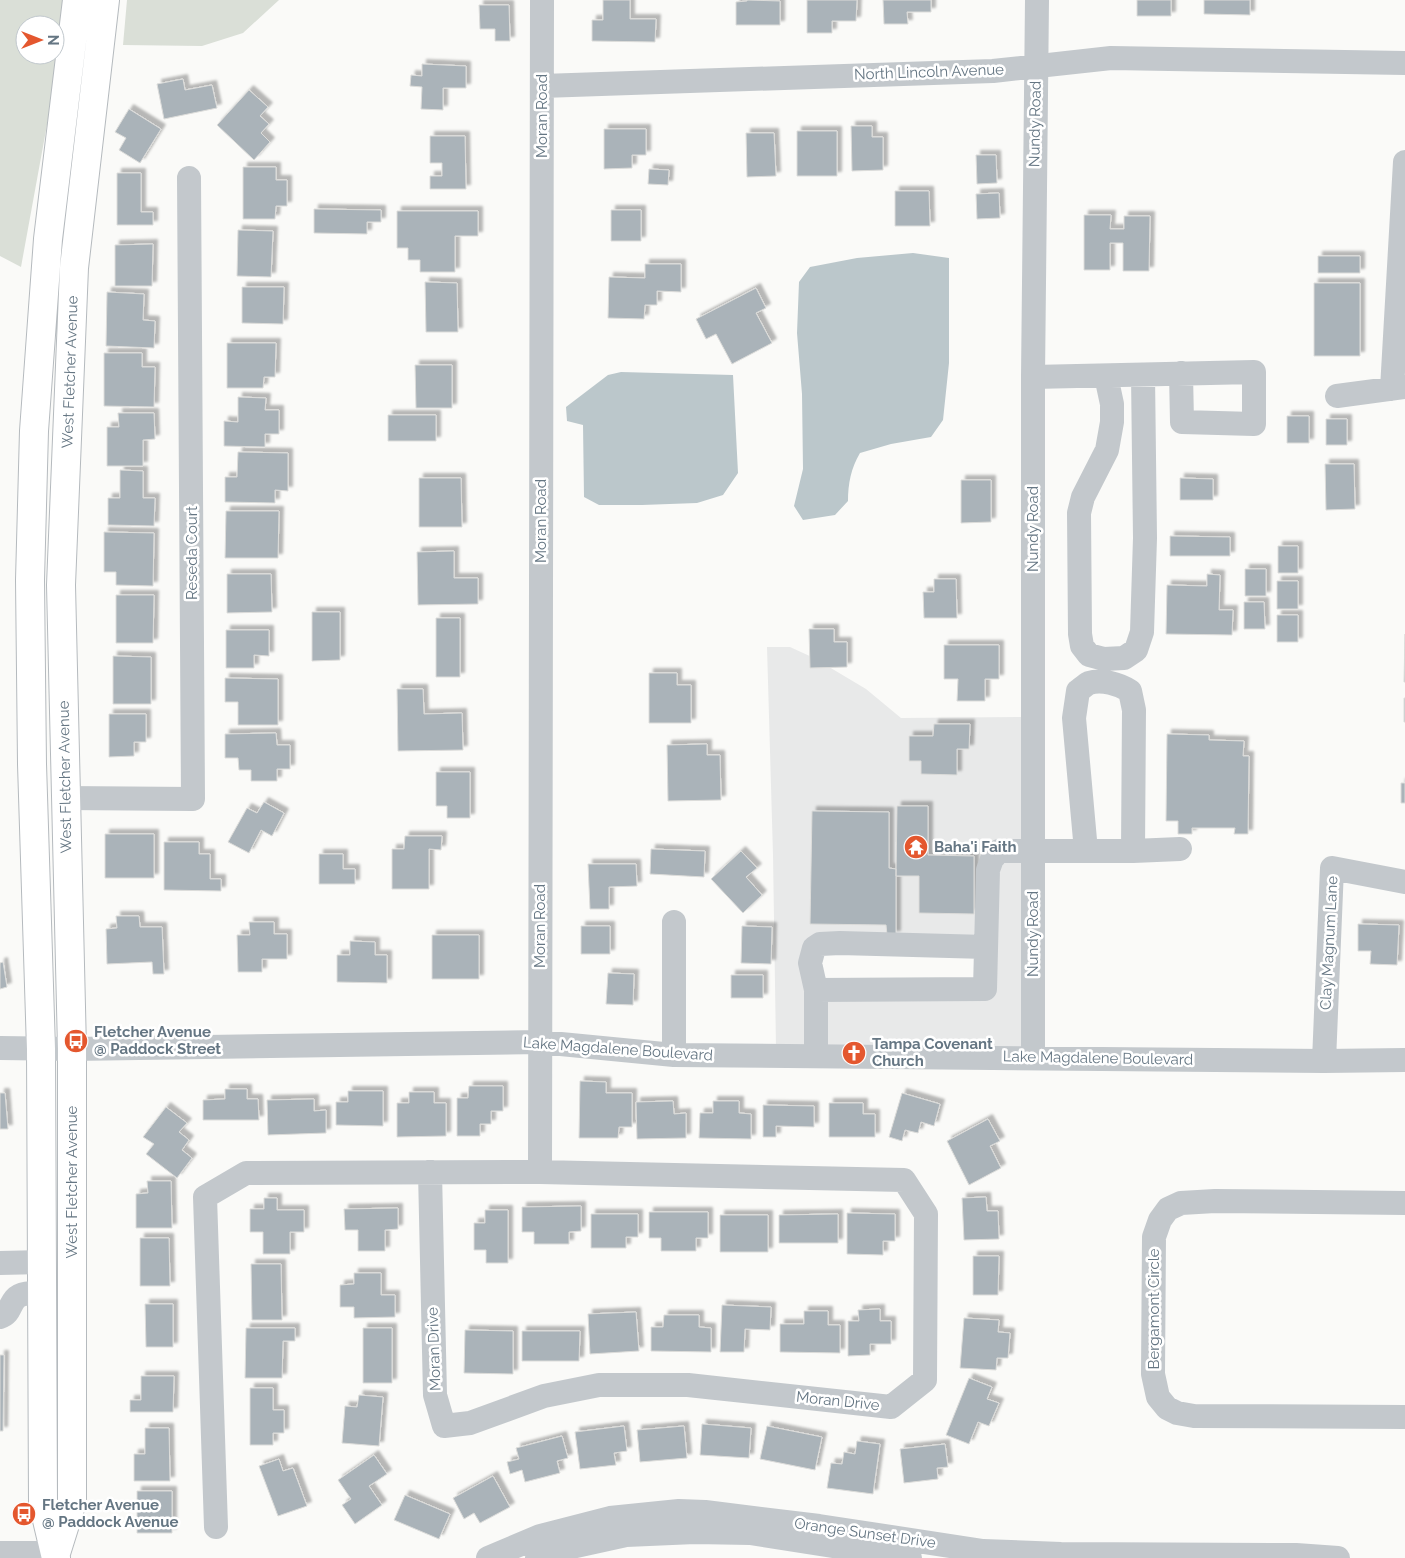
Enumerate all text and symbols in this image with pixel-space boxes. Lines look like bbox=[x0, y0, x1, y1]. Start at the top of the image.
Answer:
north arrow bbox=[15, 15, 65, 65]
text: N bbox=[45, 35, 61, 45]
street label: North Lincoln Avenue bbox=[854, 60, 1004, 84]
street label: Moran Road bbox=[533, 74, 551, 158]
street label: Nundy Road bbox=[1025, 81, 1045, 167]
street label: West Fletcher Avenue bbox=[58, 295, 82, 449]
street label: Moran Road bbox=[532, 479, 550, 563]
street label: Nundy Road bbox=[1024, 486, 1042, 572]
street label: Reseda Court bbox=[183, 506, 201, 600]
street label: West Fletcher Avenue bbox=[55, 700, 75, 854]
temple icon: Baha'i Faith bbox=[903, 834, 929, 860]
place label: Baha'i Faith bbox=[934, 838, 1017, 856]
street label: Clay Magnum Lane bbox=[1317, 875, 1342, 1010]
street label: Moran Road bbox=[531, 884, 549, 968]
street label: Nundy Road bbox=[1024, 891, 1042, 977]
place label: Fletcher Avenue @ Paddock Street bbox=[94, 1023, 221, 1058]
bus stop icon: Fletcher Avenue @ Paddock Street bbox=[63, 1028, 89, 1054]
street label: Lake Magdalene Boulevard bbox=[522, 1033, 714, 1065]
place label: Tampa Covenant Church bbox=[872, 1035, 993, 1070]
church icon: Tampa Covenant Church bbox=[841, 1040, 867, 1066]
street label: Lake Magdalene Boulevard bbox=[1003, 1047, 1193, 1069]
street label: West Fletcher Avenue bbox=[63, 1105, 81, 1258]
street label: Bergamont Circle bbox=[1145, 1248, 1163, 1370]
street label: Moran Drive bbox=[424, 1307, 444, 1391]
street label: Moran Drive bbox=[795, 1388, 881, 1414]
place label: Fletcher Avenue @ Paddock Avenue bbox=[42, 1496, 178, 1531]
bus stop icon: Fletcher Avenue @ Paddock Avenue bbox=[11, 1501, 37, 1527]
street label: Orange Sunset Drive bbox=[793, 1514, 937, 1552]

